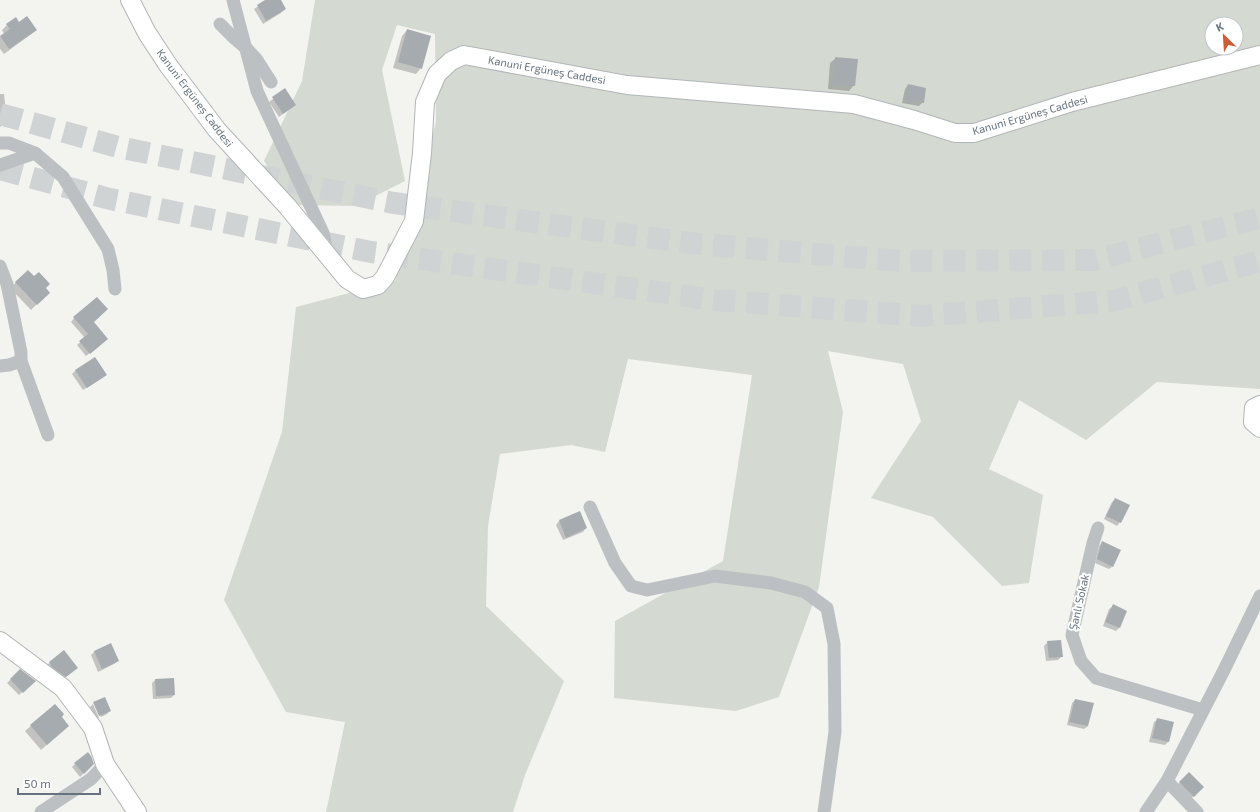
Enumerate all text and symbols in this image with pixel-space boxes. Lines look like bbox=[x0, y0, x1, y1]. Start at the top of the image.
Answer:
north arrow bbox=[1204, 16, 1244, 56]
text: K bbox=[1214, 19, 1225, 34]
street label: Kanuni Ergüneş Caddesi bbox=[154, 46, 236, 150]
street label: Kanuni Ergüneş Caddesi bbox=[487, 53, 607, 87]
street label: Kanuni Ergüneş Caddesi bbox=[971, 92, 1089, 138]
street label: Şanlı Sokak bbox=[1066, 572, 1093, 631]
scale bar bbox=[18, 770, 100, 796]
text: 50 m bbox=[24, 776, 51, 790]

